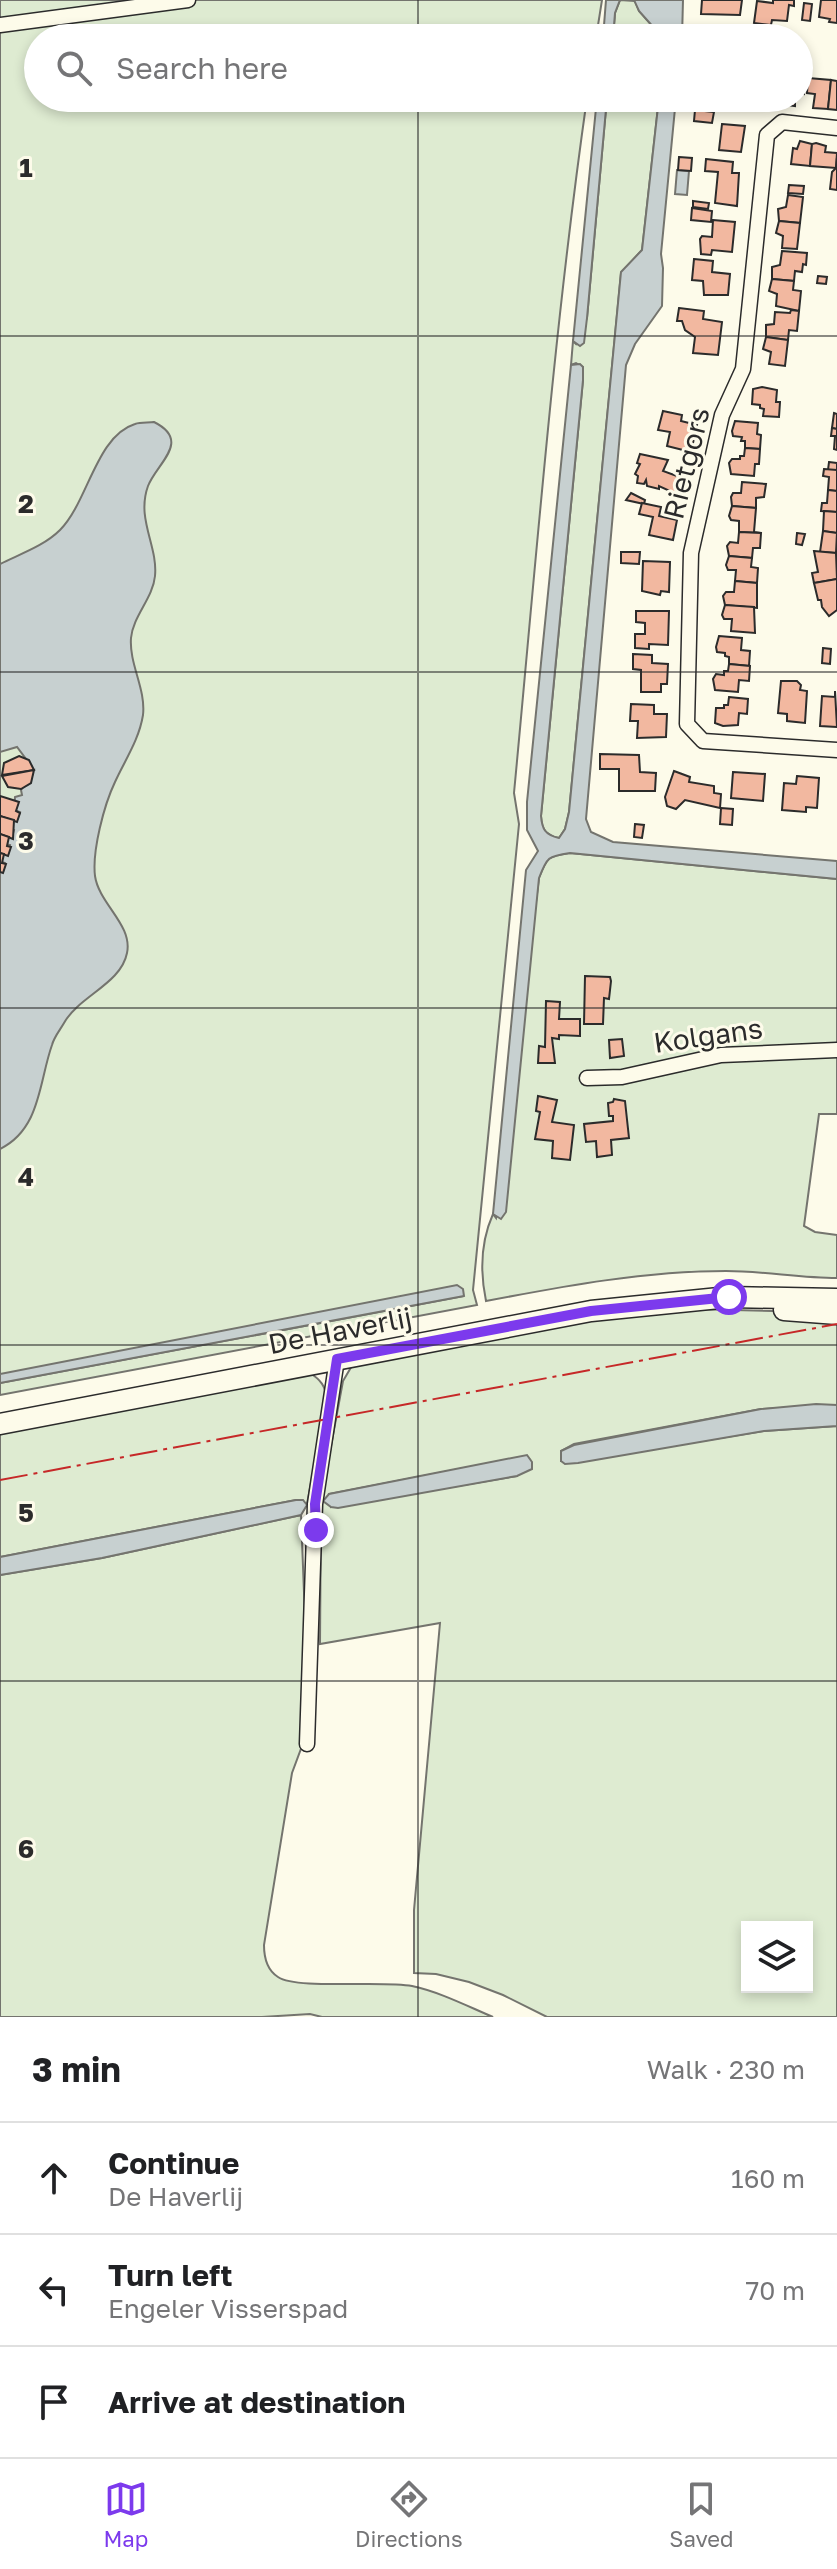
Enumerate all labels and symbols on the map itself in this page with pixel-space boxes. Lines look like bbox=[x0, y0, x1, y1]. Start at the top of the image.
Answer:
text: 1 bbox=[19, 152, 33, 183]
street label: Rietgors bbox=[656, 404, 716, 522]
text: 2 bbox=[18, 488, 34, 519]
text: 3 bbox=[18, 825, 34, 856]
street label: Kolgans bbox=[652, 1011, 764, 1059]
text: 4 bbox=[18, 1161, 34, 1192]
route start bbox=[711, 1279, 747, 1315]
street label: De Haverlij bbox=[265, 1300, 415, 1360]
text: 5 bbox=[18, 1497, 34, 1528]
route end bbox=[298, 1512, 334, 1548]
text: 6 bbox=[18, 1833, 34, 1864]

